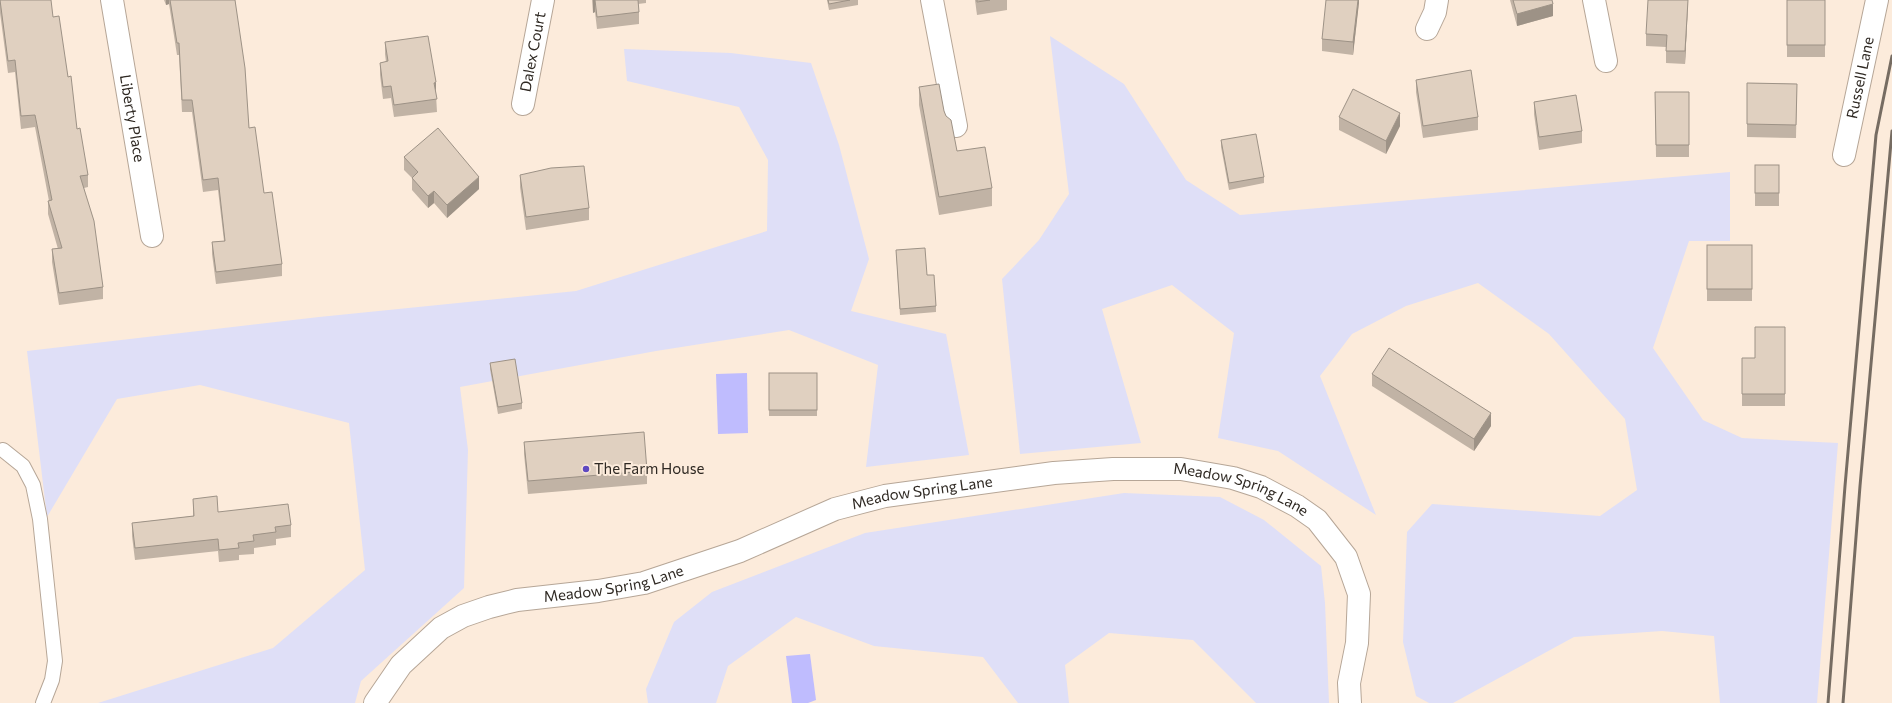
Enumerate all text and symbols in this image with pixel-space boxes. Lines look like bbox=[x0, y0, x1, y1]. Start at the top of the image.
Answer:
street label: Dalex Court bbox=[516, 10, 549, 93]
street label: Russell Lane bbox=[1842, 35, 1877, 120]
street label: Liberty Place bbox=[117, 73, 149, 163]
place label: The Farm House bbox=[594, 459, 705, 477]
street label: Meadow Spring Lane bbox=[1173, 459, 1312, 519]
marker: The Farm House bbox=[581, 464, 591, 474]
street label: Meadow Spring Lane bbox=[849, 471, 994, 512]
street label: Meadow Spring Lane bbox=[542, 560, 686, 605]

